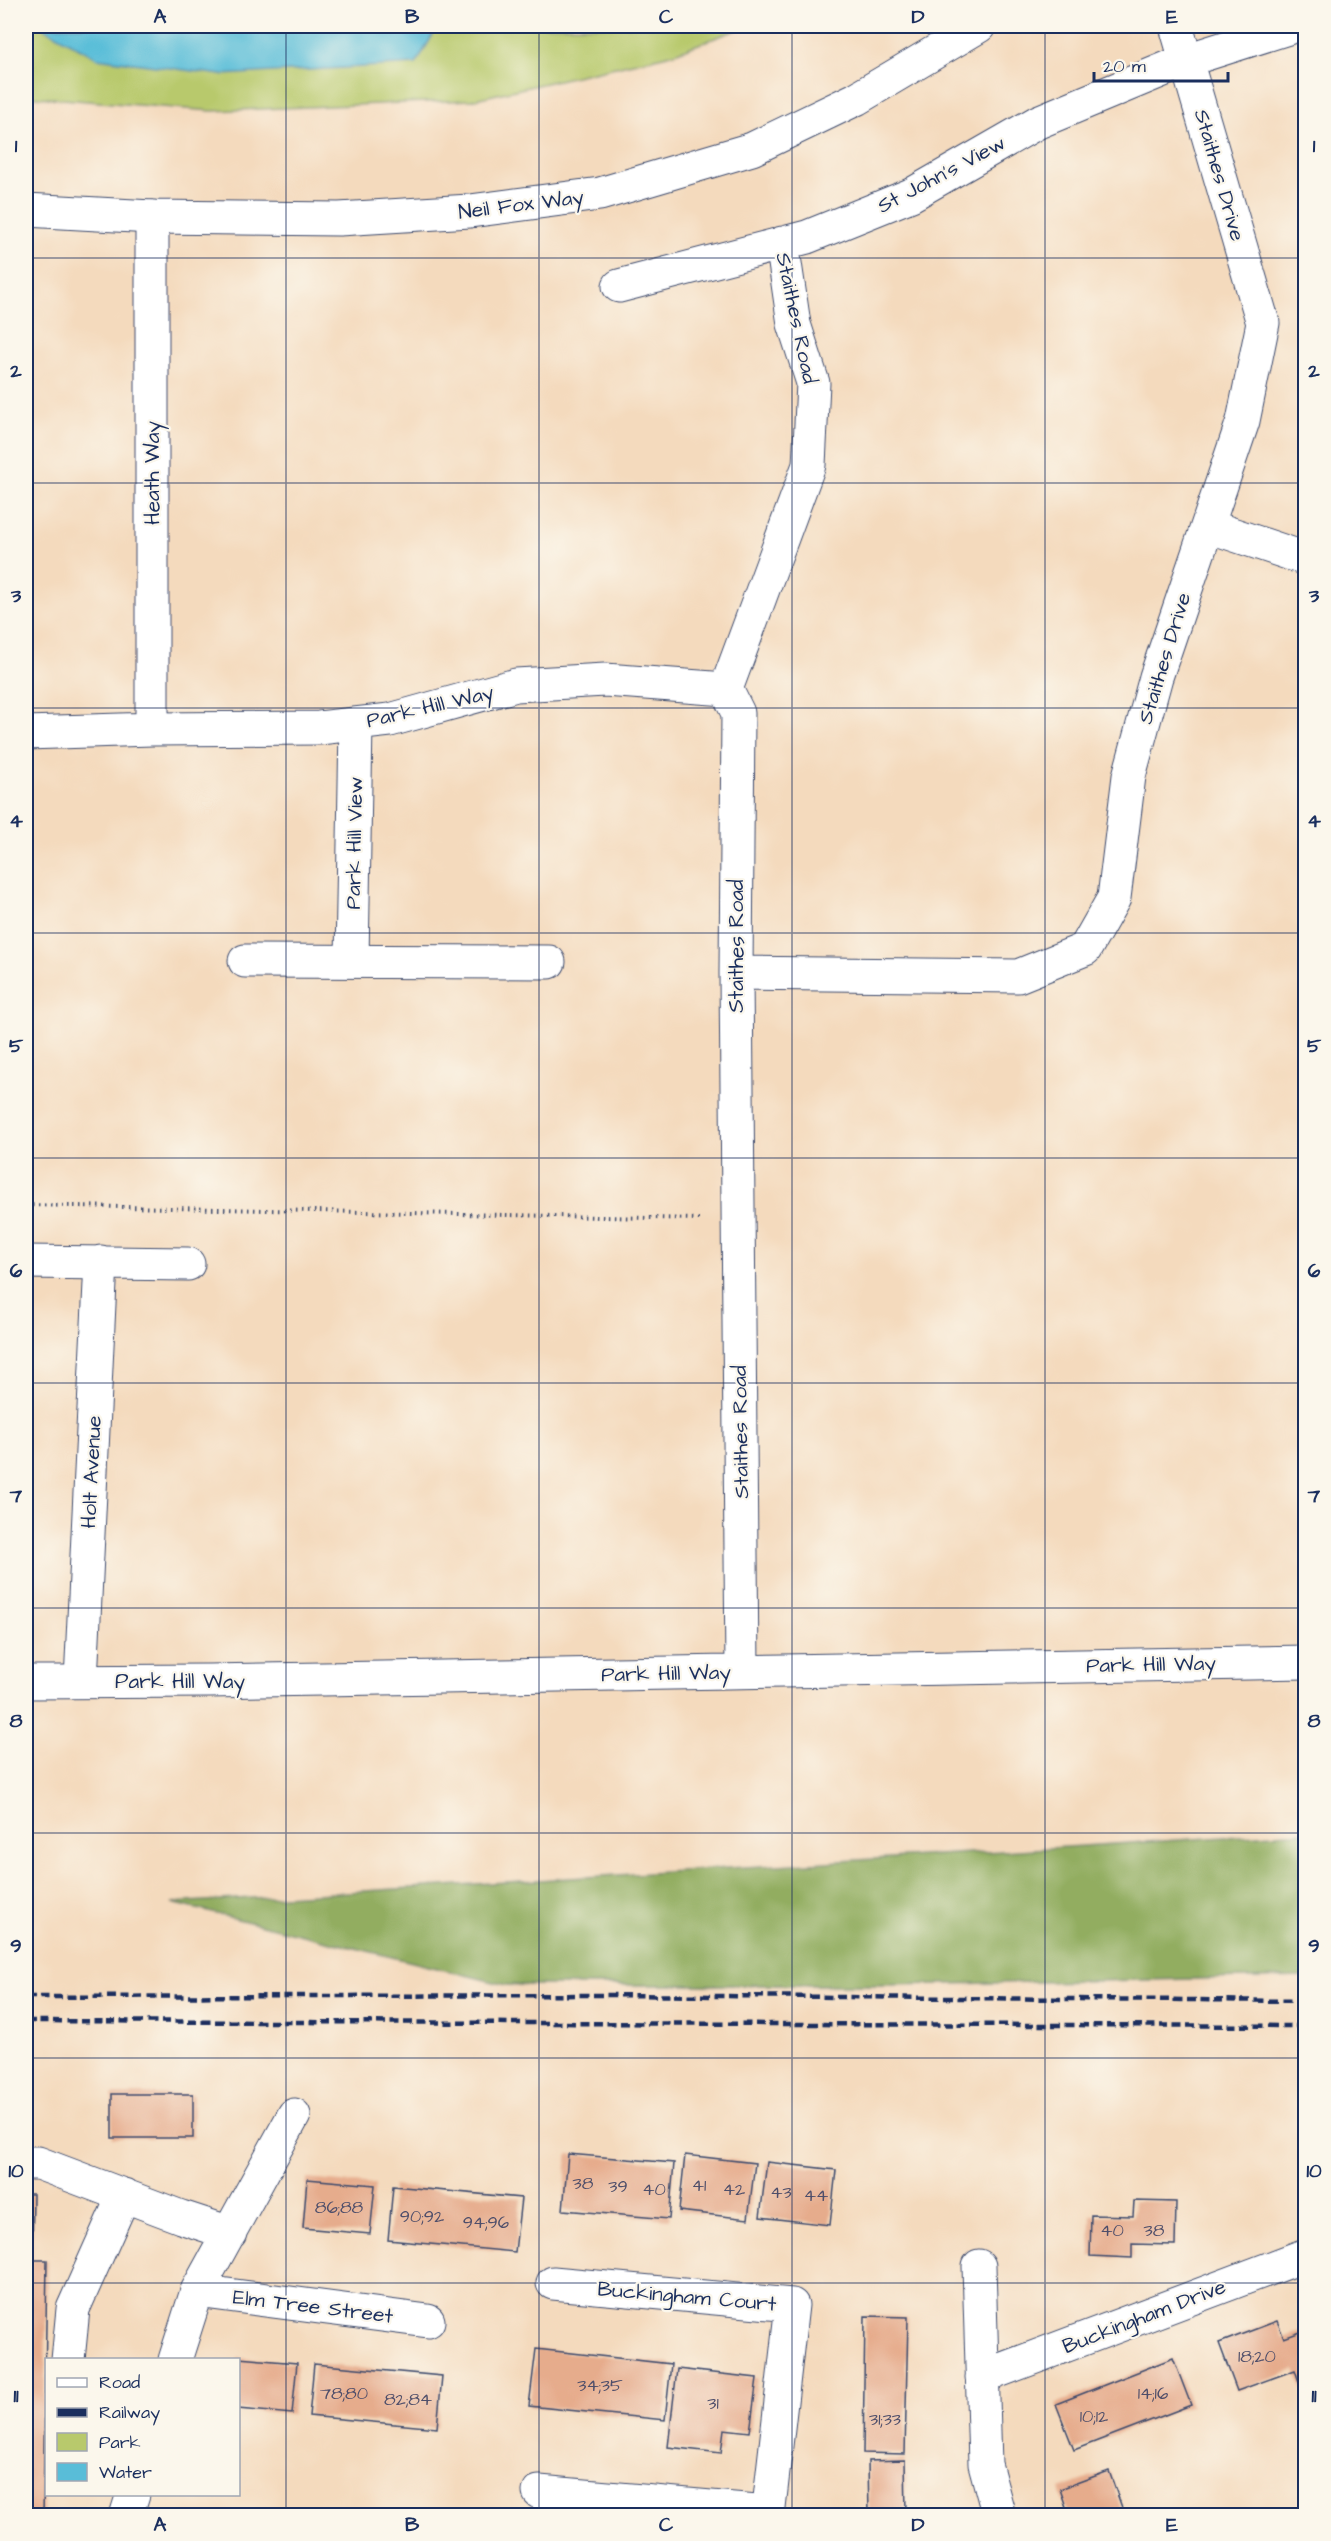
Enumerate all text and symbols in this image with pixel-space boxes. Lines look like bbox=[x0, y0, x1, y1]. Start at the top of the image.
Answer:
text: A bbox=[154, 3, 167, 31]
text: B bbox=[405, 3, 420, 31]
text: C bbox=[659, 3, 674, 31]
text: D bbox=[912, 3, 925, 31]
text: E bbox=[1166, 3, 1178, 31]
scale bar bbox=[1094, 45, 1228, 83]
text: 20 m bbox=[1103, 54, 1146, 79]
street label: Staithes Drive bbox=[1187, 106, 1252, 244]
street label: St John's View bbox=[872, 128, 1010, 220]
text: 1 bbox=[15, 132, 18, 160]
text: 1 bbox=[1313, 132, 1316, 160]
street label: Neil Fox Way bbox=[457, 182, 586, 229]
street label: Staithes Road bbox=[768, 250, 825, 387]
text: 2 bbox=[9, 357, 22, 385]
text: 2 bbox=[1307, 357, 1320, 385]
street label: Heath Way bbox=[138, 421, 169, 525]
text: 3 bbox=[10, 582, 22, 610]
text: 3 bbox=[1308, 582, 1320, 610]
street label: Staithes Drive bbox=[1131, 589, 1198, 727]
street label: Park Hill Way bbox=[364, 678, 498, 737]
street label: Park Hill View bbox=[339, 776, 370, 910]
text: 4 bbox=[9, 807, 23, 835]
text: 4 bbox=[1307, 807, 1321, 835]
street label: Staithes Road bbox=[722, 879, 751, 1013]
text: 5 bbox=[9, 1032, 24, 1060]
text: 5 bbox=[1307, 1032, 1322, 1060]
text: 6 bbox=[10, 1257, 23, 1285]
text: 6 bbox=[1308, 1257, 1321, 1285]
street label: Staithes Road bbox=[725, 1365, 756, 1499]
street label: Holt Avenue bbox=[74, 1415, 109, 1529]
text: 7 bbox=[9, 1482, 23, 1510]
text: 7 bbox=[1307, 1482, 1321, 1510]
street label: Park Hill Way bbox=[1086, 1649, 1217, 1682]
street label: Park Hill Way bbox=[601, 1658, 732, 1691]
street label: Park Hill Way bbox=[115, 1667, 245, 1698]
text: 8 bbox=[10, 1707, 23, 1735]
text: 8 bbox=[1308, 1707, 1321, 1735]
text: 9 bbox=[10, 1932, 22, 1960]
text: 9 bbox=[1308, 1932, 1320, 1960]
text: 10 bbox=[8, 2157, 24, 2185]
text: 10 bbox=[1306, 2157, 1322, 2185]
house number: 38 bbox=[573, 2171, 594, 2196]
house number: 41 bbox=[692, 2173, 706, 2198]
house number: 39 bbox=[608, 2174, 628, 2199]
house number: 40 bbox=[642, 2177, 666, 2202]
house number: 42 bbox=[723, 2177, 746, 2202]
house number: 43 bbox=[770, 2180, 792, 2205]
house number: 44 bbox=[804, 2183, 828, 2208]
house number: 86;88 bbox=[315, 2195, 364, 2220]
house number: 90;92 bbox=[400, 2204, 445, 2229]
house number: 94;96 bbox=[463, 2210, 509, 2235]
house number: 40 bbox=[1100, 2218, 1124, 2243]
house number: 38 bbox=[1144, 2218, 1165, 2243]
street label: Buckingham Drive bbox=[1058, 2272, 1231, 2363]
street label: Buckingham Court bbox=[596, 2274, 778, 2321]
street label: Elm Tree Street bbox=[231, 2282, 395, 2331]
house number: 18;20 bbox=[1238, 2344, 1276, 2369]
legend bbox=[45, 2358, 240, 2496]
text: Road bbox=[99, 2370, 140, 2395]
house number: 34;35 bbox=[577, 2373, 623, 2398]
house number: 78;80 bbox=[320, 2381, 368, 2406]
house number: 14;16 bbox=[1138, 2381, 1168, 2406]
text: 11 bbox=[13, 2382, 19, 2410]
text: 11 bbox=[1311, 2382, 1317, 2410]
house number: 82;84 bbox=[384, 2387, 432, 2412]
house number: 31 bbox=[707, 2391, 719, 2416]
text: Railway bbox=[99, 2400, 160, 2426]
house number: 10;12 bbox=[1080, 2404, 1109, 2429]
house number: 31;33 bbox=[869, 2407, 901, 2432]
text: Park bbox=[99, 2430, 141, 2455]
text: Water bbox=[99, 2460, 152, 2485]
text: A bbox=[154, 2511, 167, 2539]
text: B bbox=[405, 2511, 420, 2539]
text: C bbox=[659, 2511, 674, 2539]
text: D bbox=[912, 2511, 925, 2539]
text: E bbox=[1166, 2511, 1178, 2539]

